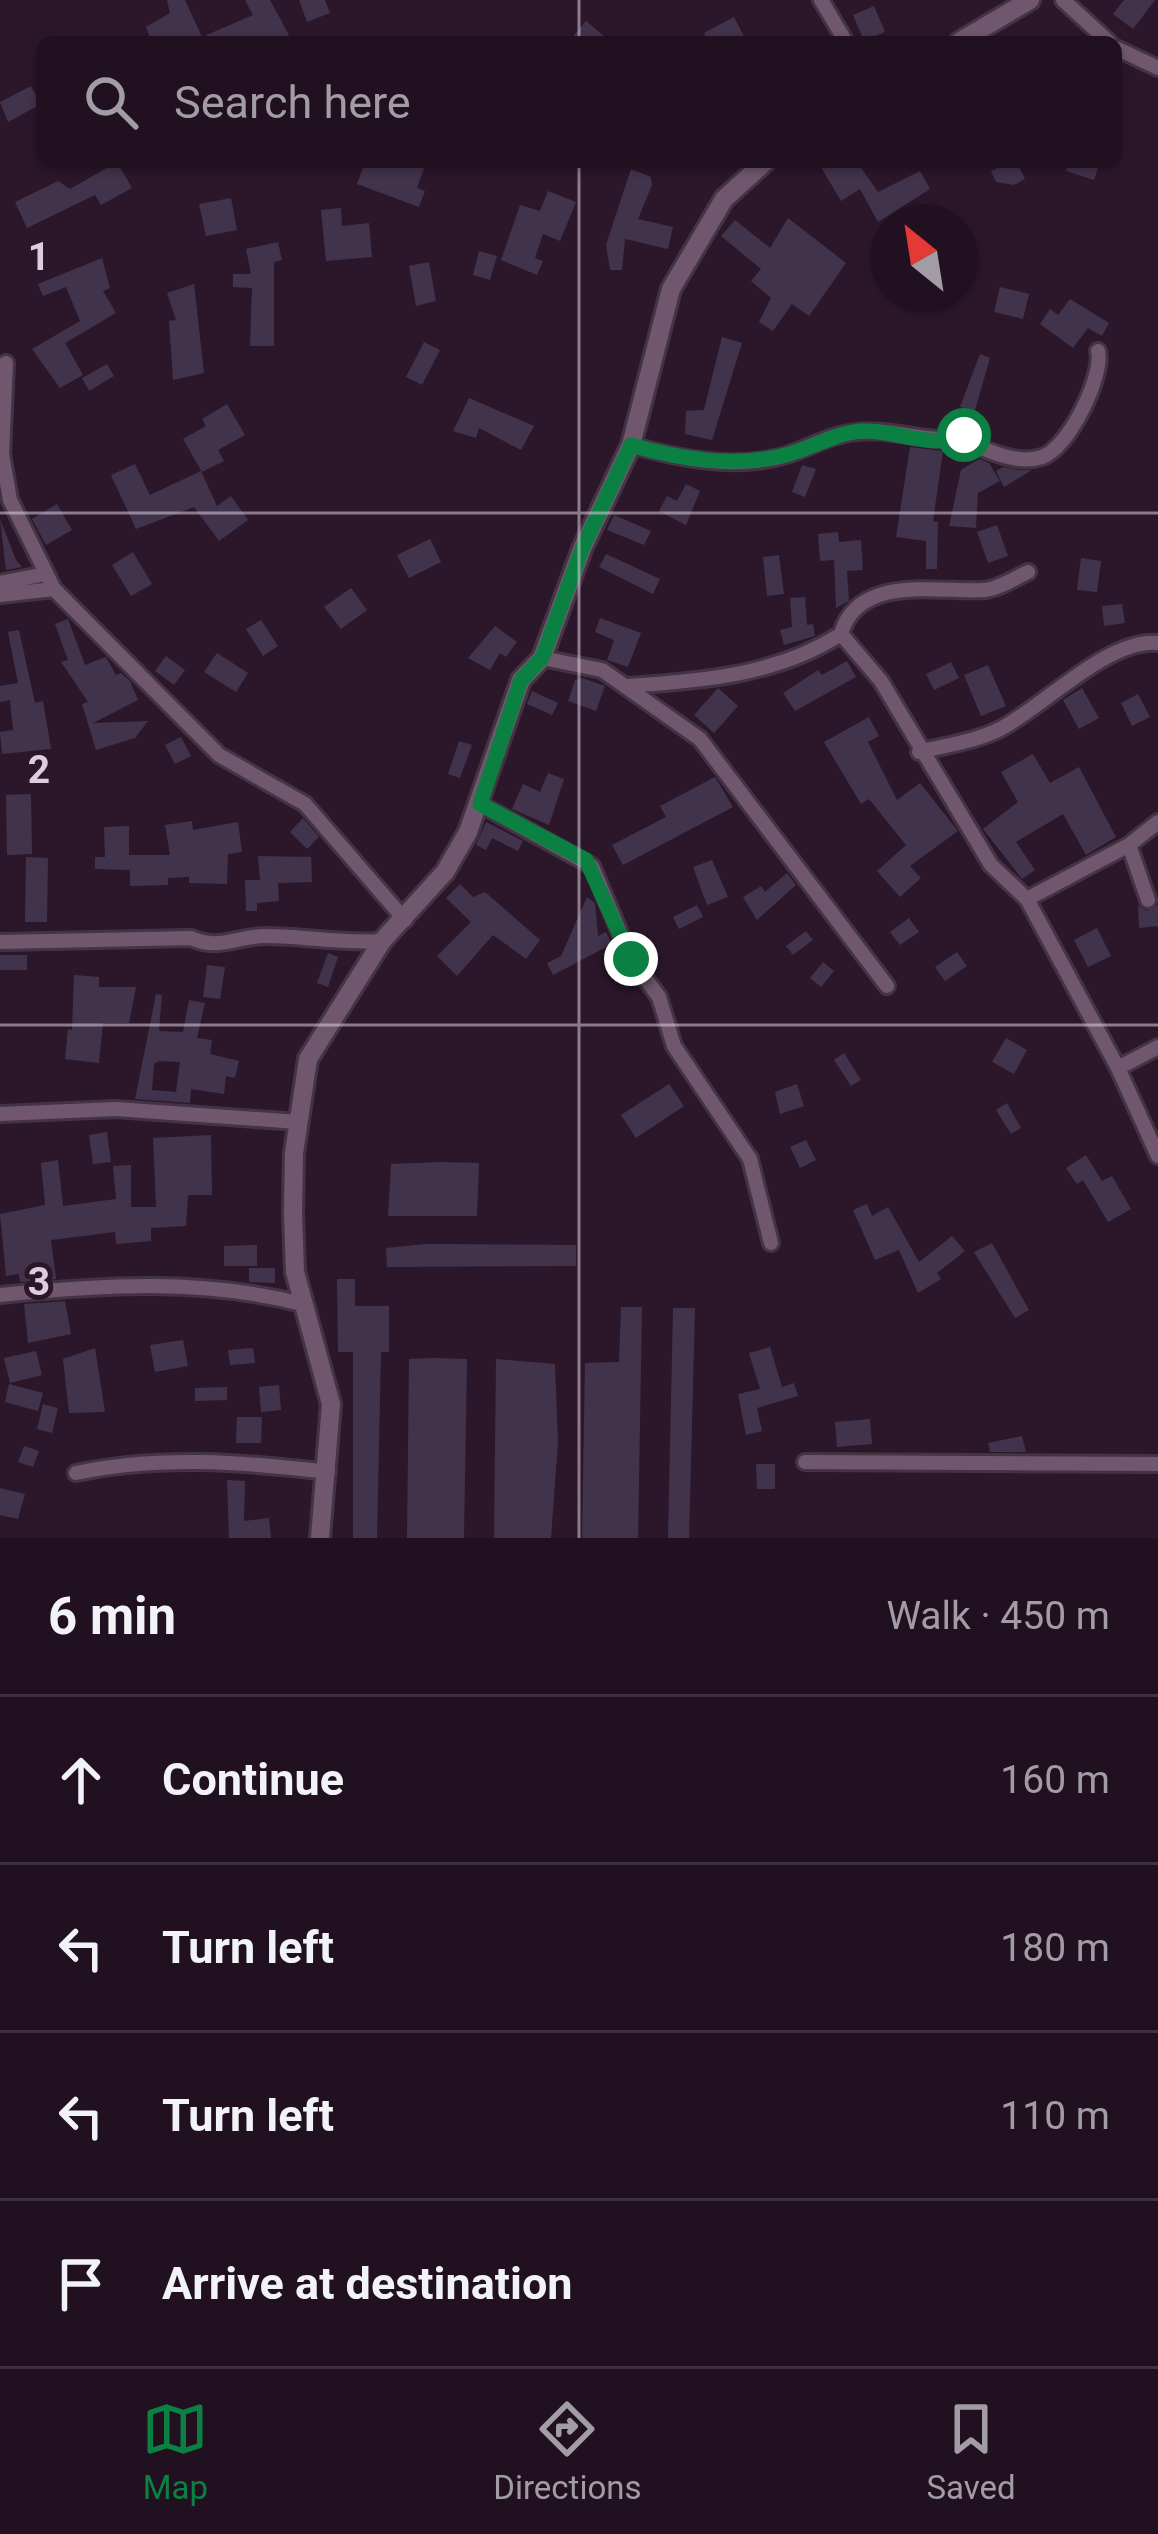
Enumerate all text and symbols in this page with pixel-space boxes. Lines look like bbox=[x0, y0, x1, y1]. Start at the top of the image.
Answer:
search box bbox=[36, 36, 1122, 168]
icon: search bbox=[78, 69, 144, 135]
text: Search here bbox=[174, 76, 411, 129]
north arrow bbox=[870, 204, 978, 312]
text: 1 bbox=[28, 234, 50, 280]
route start bbox=[937, 408, 991, 462]
text: 2 bbox=[28, 747, 50, 793]
route end bbox=[604, 932, 658, 986]
text: 3 bbox=[28, 1259, 50, 1305]
text: 6 min bbox=[48, 1587, 176, 1646]
text: Walk · 450 m bbox=[886, 1593, 1110, 1639]
icon: ahead bbox=[48, 1747, 114, 1813]
text: Continue bbox=[162, 1753, 344, 1806]
text: 160 m bbox=[1000, 1757, 1110, 1803]
icon: left bbox=[48, 1915, 114, 1981]
text: Turn left bbox=[162, 1921, 334, 1974]
text: 180 m bbox=[1000, 1925, 1110, 1971]
icon: left bbox=[48, 2083, 114, 2149]
text: Turn left bbox=[162, 2089, 334, 2142]
text: 110 m bbox=[1000, 2093, 1110, 2139]
icon: arrive bbox=[48, 2251, 114, 2317]
text: Arrive at destination bbox=[162, 2257, 573, 2310]
tab: Map bbox=[142, 2396, 208, 2507]
tab: Directions bbox=[493, 2396, 642, 2507]
tab: Saved bbox=[926, 2396, 1016, 2507]

